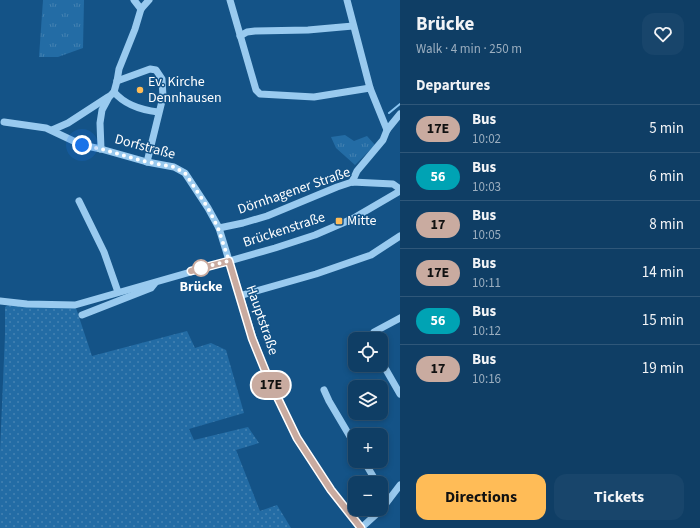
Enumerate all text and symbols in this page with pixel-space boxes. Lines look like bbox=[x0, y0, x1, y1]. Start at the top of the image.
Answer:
text: Brücke bbox=[416, 11, 474, 38]
button: heart bbox=[642, 13, 684, 55]
text: Walk · 4 min · 250 m bbox=[416, 40, 522, 58]
place label: Ev. Kirche Dennhausen bbox=[148, 72, 222, 108]
text: Departures bbox=[416, 75, 490, 96]
marker: Ev. Kirche Dennhausen bbox=[135, 85, 145, 95]
text: Bus bbox=[472, 109, 496, 130]
text: 5 min bbox=[649, 118, 684, 139]
text: 17E bbox=[427, 119, 449, 139]
street label: Dorfstraße bbox=[112, 129, 178, 165]
text: 10:02 bbox=[472, 130, 501, 148]
your location bbox=[72, 135, 92, 155]
text: Bus bbox=[472, 157, 496, 178]
street label: Dörnhagener Straße bbox=[235, 162, 353, 220]
text: 6 min bbox=[649, 166, 684, 187]
text: 56 bbox=[431, 167, 445, 187]
text: 10:03 bbox=[472, 178, 501, 196]
text: Bus bbox=[472, 205, 496, 226]
street label: Brückenstraße bbox=[240, 207, 328, 253]
place label: Mitte bbox=[347, 211, 377, 231]
text: 8 min bbox=[649, 214, 684, 235]
text: 17 bbox=[431, 215, 445, 235]
marker: Mitte bbox=[334, 216, 344, 226]
text: 10:05 bbox=[472, 226, 501, 244]
text: Bus bbox=[472, 253, 496, 274]
marker: Brücke bbox=[192, 259, 210, 277]
text: 14 min bbox=[642, 262, 684, 283]
text: 17E bbox=[427, 263, 449, 283]
text: 10:11 bbox=[472, 274, 501, 292]
place label: Brücke bbox=[179, 277, 223, 297]
street label: Hauptstraße bbox=[241, 282, 283, 358]
text: Bus bbox=[472, 301, 496, 322]
text: 15 min bbox=[642, 310, 684, 331]
text: 56 bbox=[431, 311, 445, 331]
text: 10:12 bbox=[472, 322, 501, 340]
map controls bbox=[348, 332, 388, 516]
button: locate bbox=[348, 332, 388, 372]
text: Bus bbox=[472, 349, 496, 370]
text: 19 min bbox=[642, 358, 684, 379]
text: 17 bbox=[431, 359, 445, 379]
text: 10:16 bbox=[472, 370, 501, 388]
line badge: 17E bbox=[248, 372, 294, 398]
text: 17E bbox=[260, 375, 282, 395]
button: layers bbox=[348, 380, 388, 420]
button: + bbox=[348, 428, 388, 468]
button: Directions bbox=[416, 474, 546, 520]
button: Tickets bbox=[554, 474, 684, 520]
button: − bbox=[348, 476, 388, 516]

